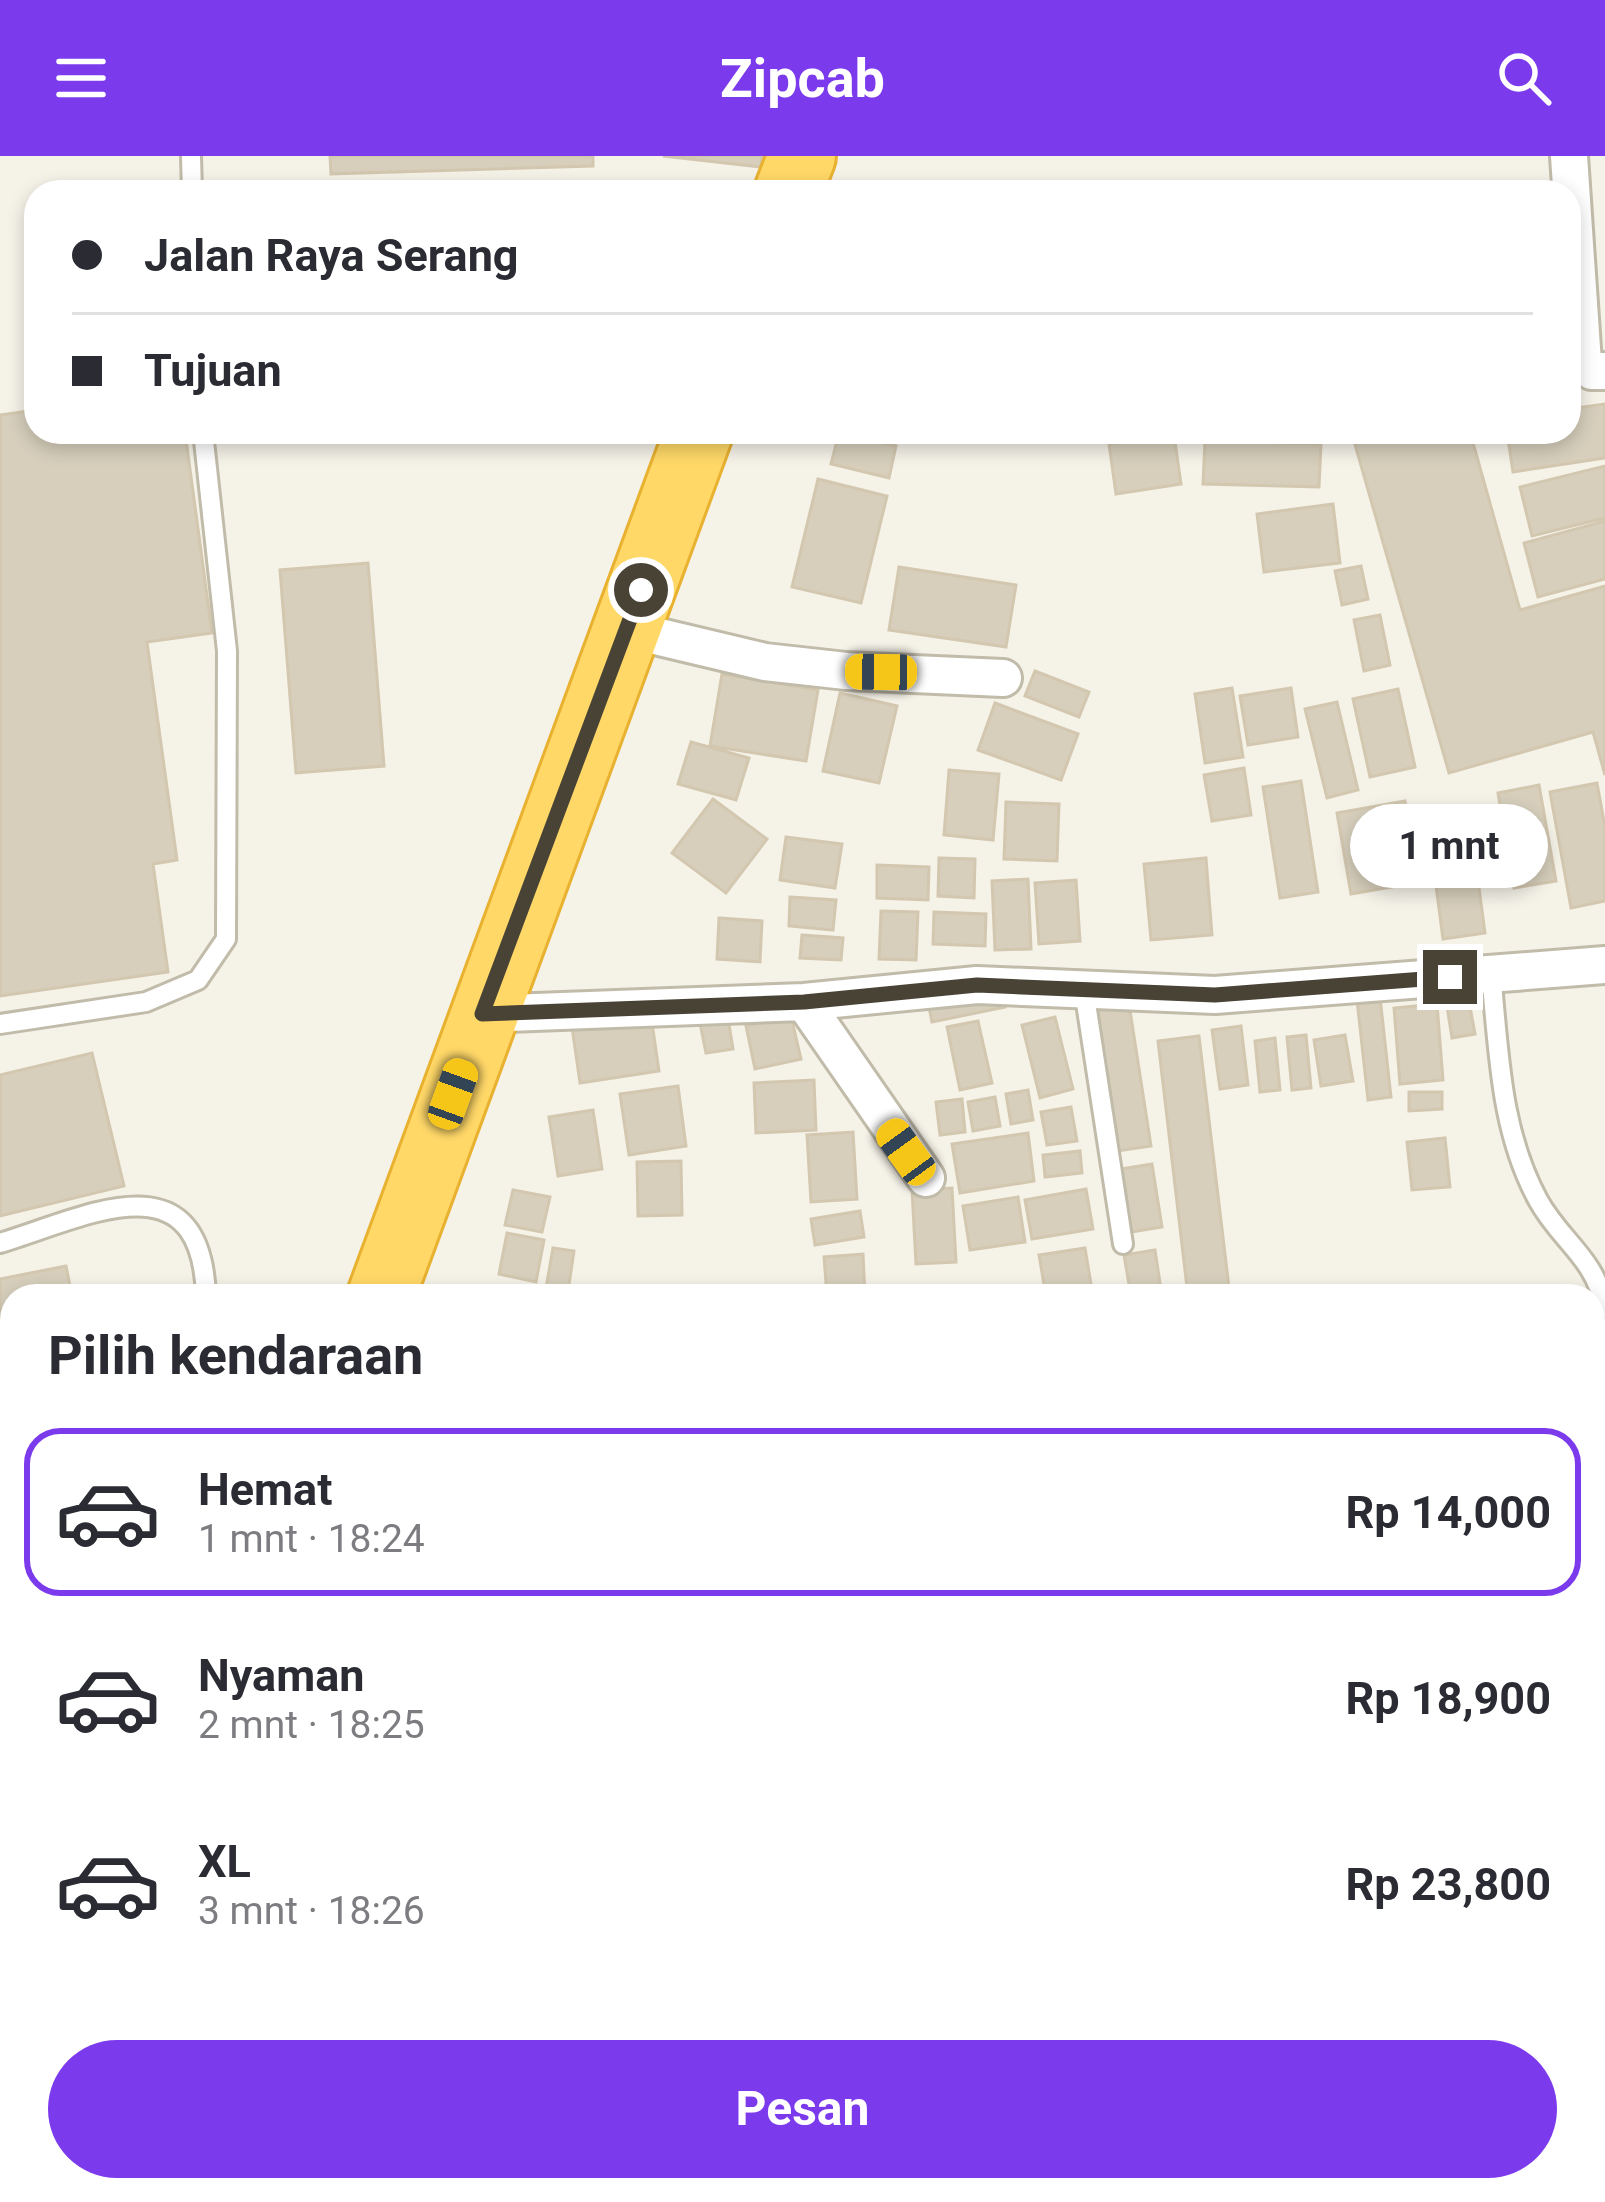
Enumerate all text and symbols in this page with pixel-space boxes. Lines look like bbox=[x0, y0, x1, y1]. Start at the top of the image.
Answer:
icon: menu bbox=[48, 45, 114, 111]
icon: search bbox=[1491, 45, 1557, 111]
text: Zipcab bbox=[720, 47, 885, 110]
text: Jalan Raya Serang bbox=[144, 229, 519, 282]
text: Tujuan bbox=[144, 344, 282, 397]
route start bbox=[614, 563, 668, 617]
car bbox=[845, 653, 917, 691]
callout: 1 mnt bbox=[1351, 803, 1549, 887]
text: 1 mnt bbox=[1399, 823, 1499, 869]
route end bbox=[1423, 950, 1477, 1004]
car bbox=[424, 1054, 482, 1134]
car bbox=[870, 1112, 942, 1192]
text: Pilih kendaraan bbox=[48, 1324, 423, 1387]
icon: car bbox=[54, 1458, 162, 1566]
text: Hemat bbox=[198, 1463, 332, 1516]
text: Rp 14,000 bbox=[1346, 1486, 1551, 1539]
text: 1 mnt · 18:24 bbox=[198, 1516, 425, 1562]
icon: car bbox=[54, 1644, 162, 1752]
text: Nyaman bbox=[198, 1649, 364, 1702]
text: Rp 18,900 bbox=[1346, 1672, 1551, 1725]
text: 2 mnt · 18:25 bbox=[198, 1702, 425, 1748]
icon: car bbox=[54, 1830, 162, 1938]
text: XL bbox=[198, 1835, 251, 1888]
text: Rp 23,800 bbox=[1346, 1858, 1551, 1911]
text: 3 mnt · 18:26 bbox=[198, 1888, 425, 1934]
button: Pesan bbox=[48, 2040, 1557, 2178]

